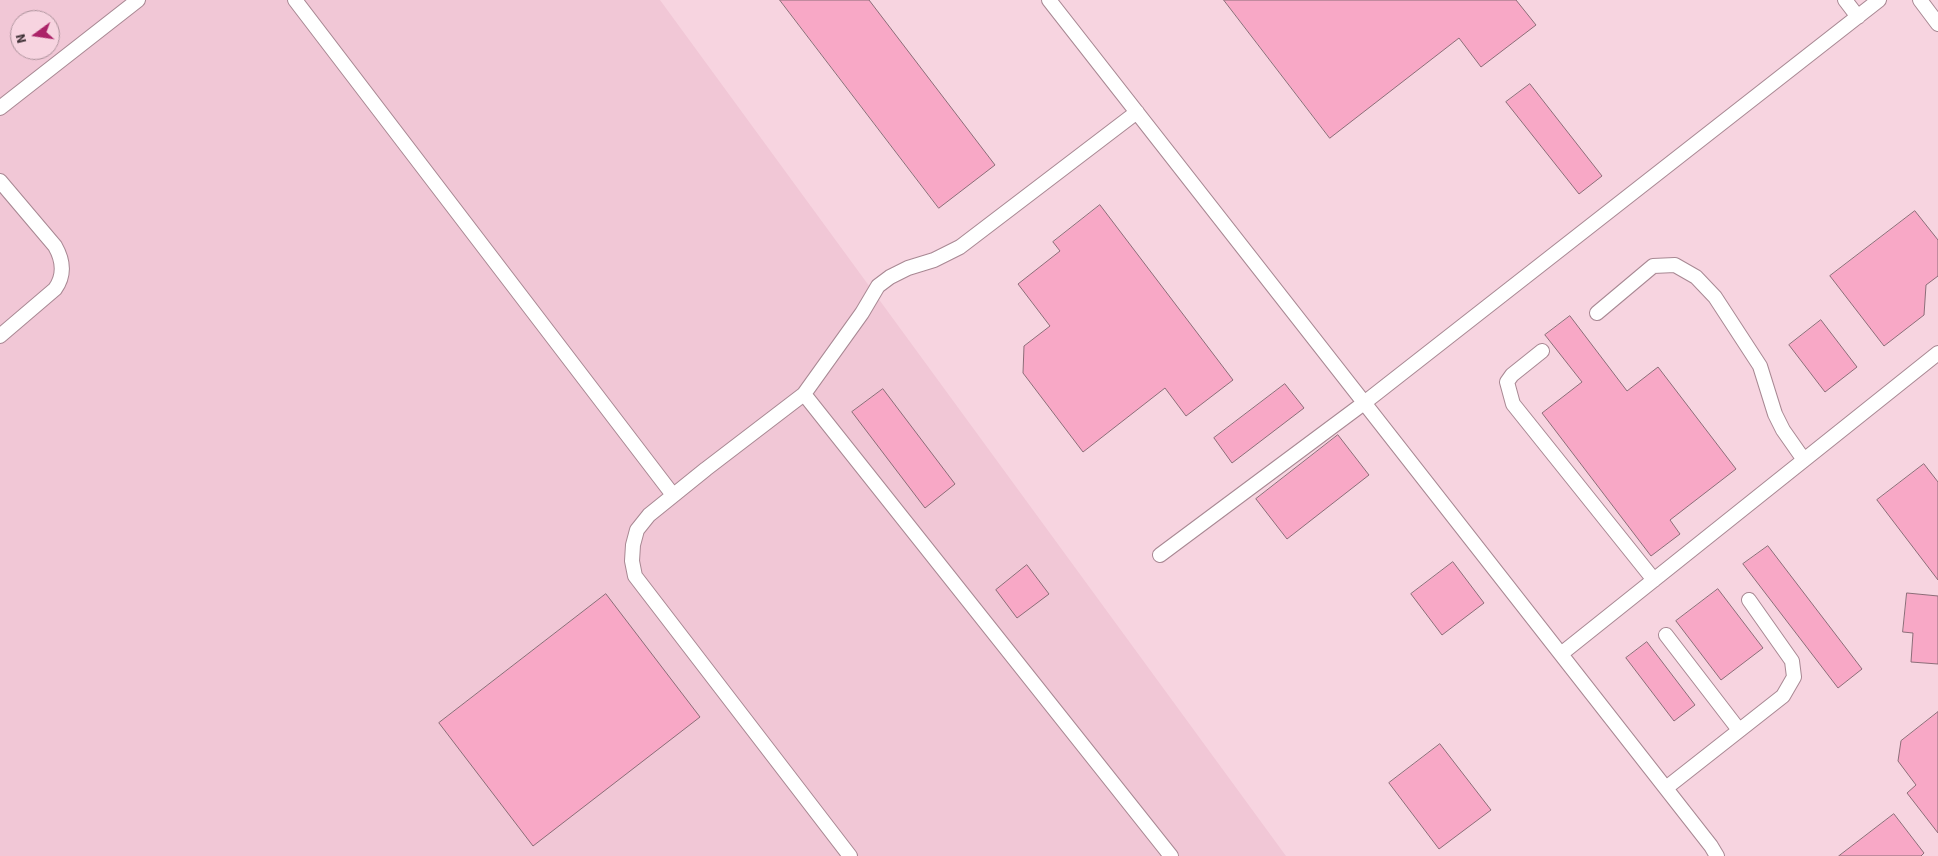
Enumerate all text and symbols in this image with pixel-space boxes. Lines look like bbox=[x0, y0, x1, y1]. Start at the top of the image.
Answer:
north arrow bbox=[10, 10, 60, 60]
text: N bbox=[11, 31, 32, 45]

